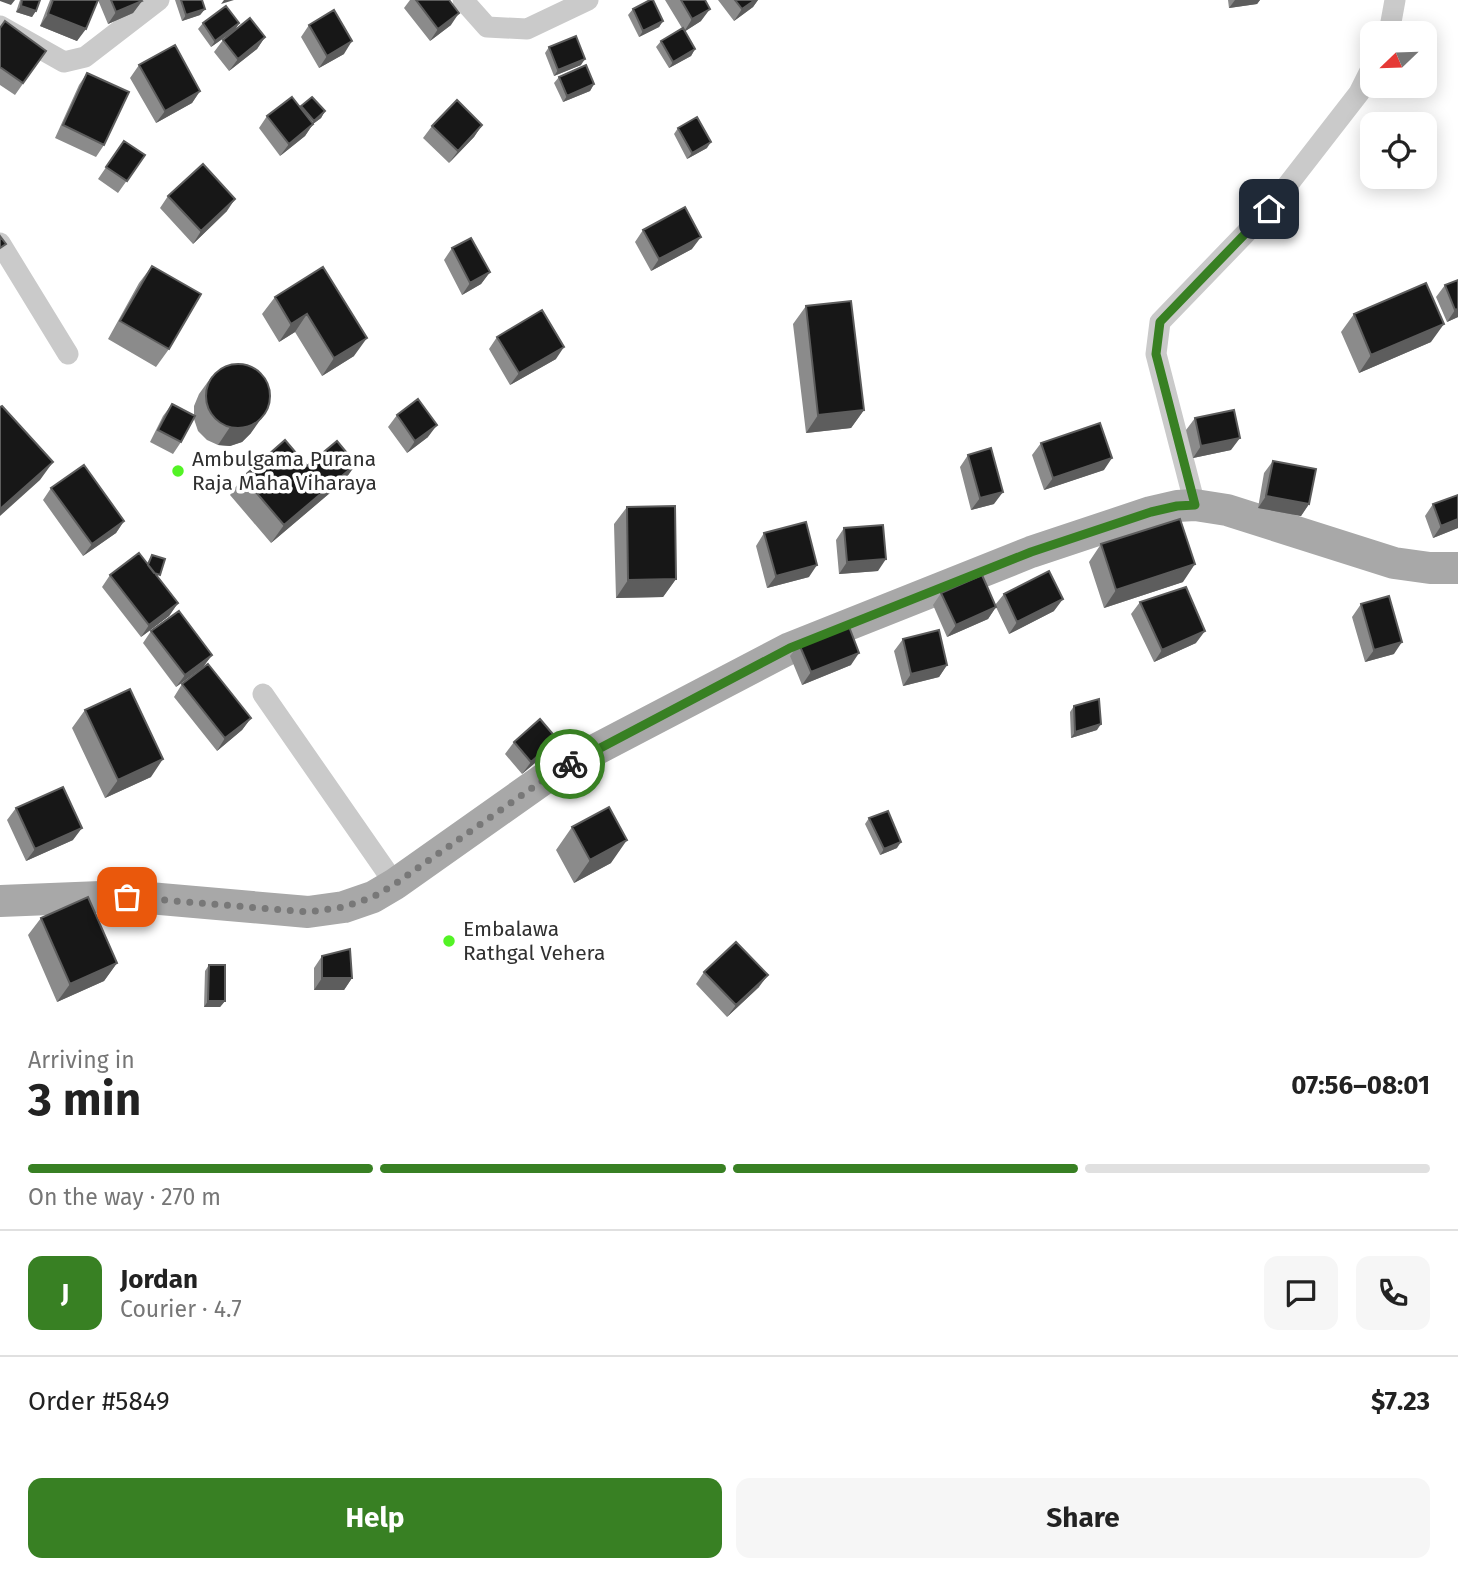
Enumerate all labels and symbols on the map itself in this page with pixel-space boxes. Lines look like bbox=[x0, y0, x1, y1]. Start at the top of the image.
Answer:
north arrow bbox=[1360, 21, 1437, 98]
pin bbox=[1239, 179, 1299, 239]
place label: Ambulgama Purana Raja Maha Viharaya bbox=[192, 446, 377, 496]
marker: Ambulgama Purana Raja Maha Viharaya bbox=[170, 463, 186, 479]
courier bbox=[535, 729, 605, 799]
pin bbox=[97, 867, 157, 927]
place label: Embalawa Rathgal Vehera bbox=[463, 916, 605, 966]
marker: Embalawa Rathgal Vehera bbox=[441, 933, 457, 949]

